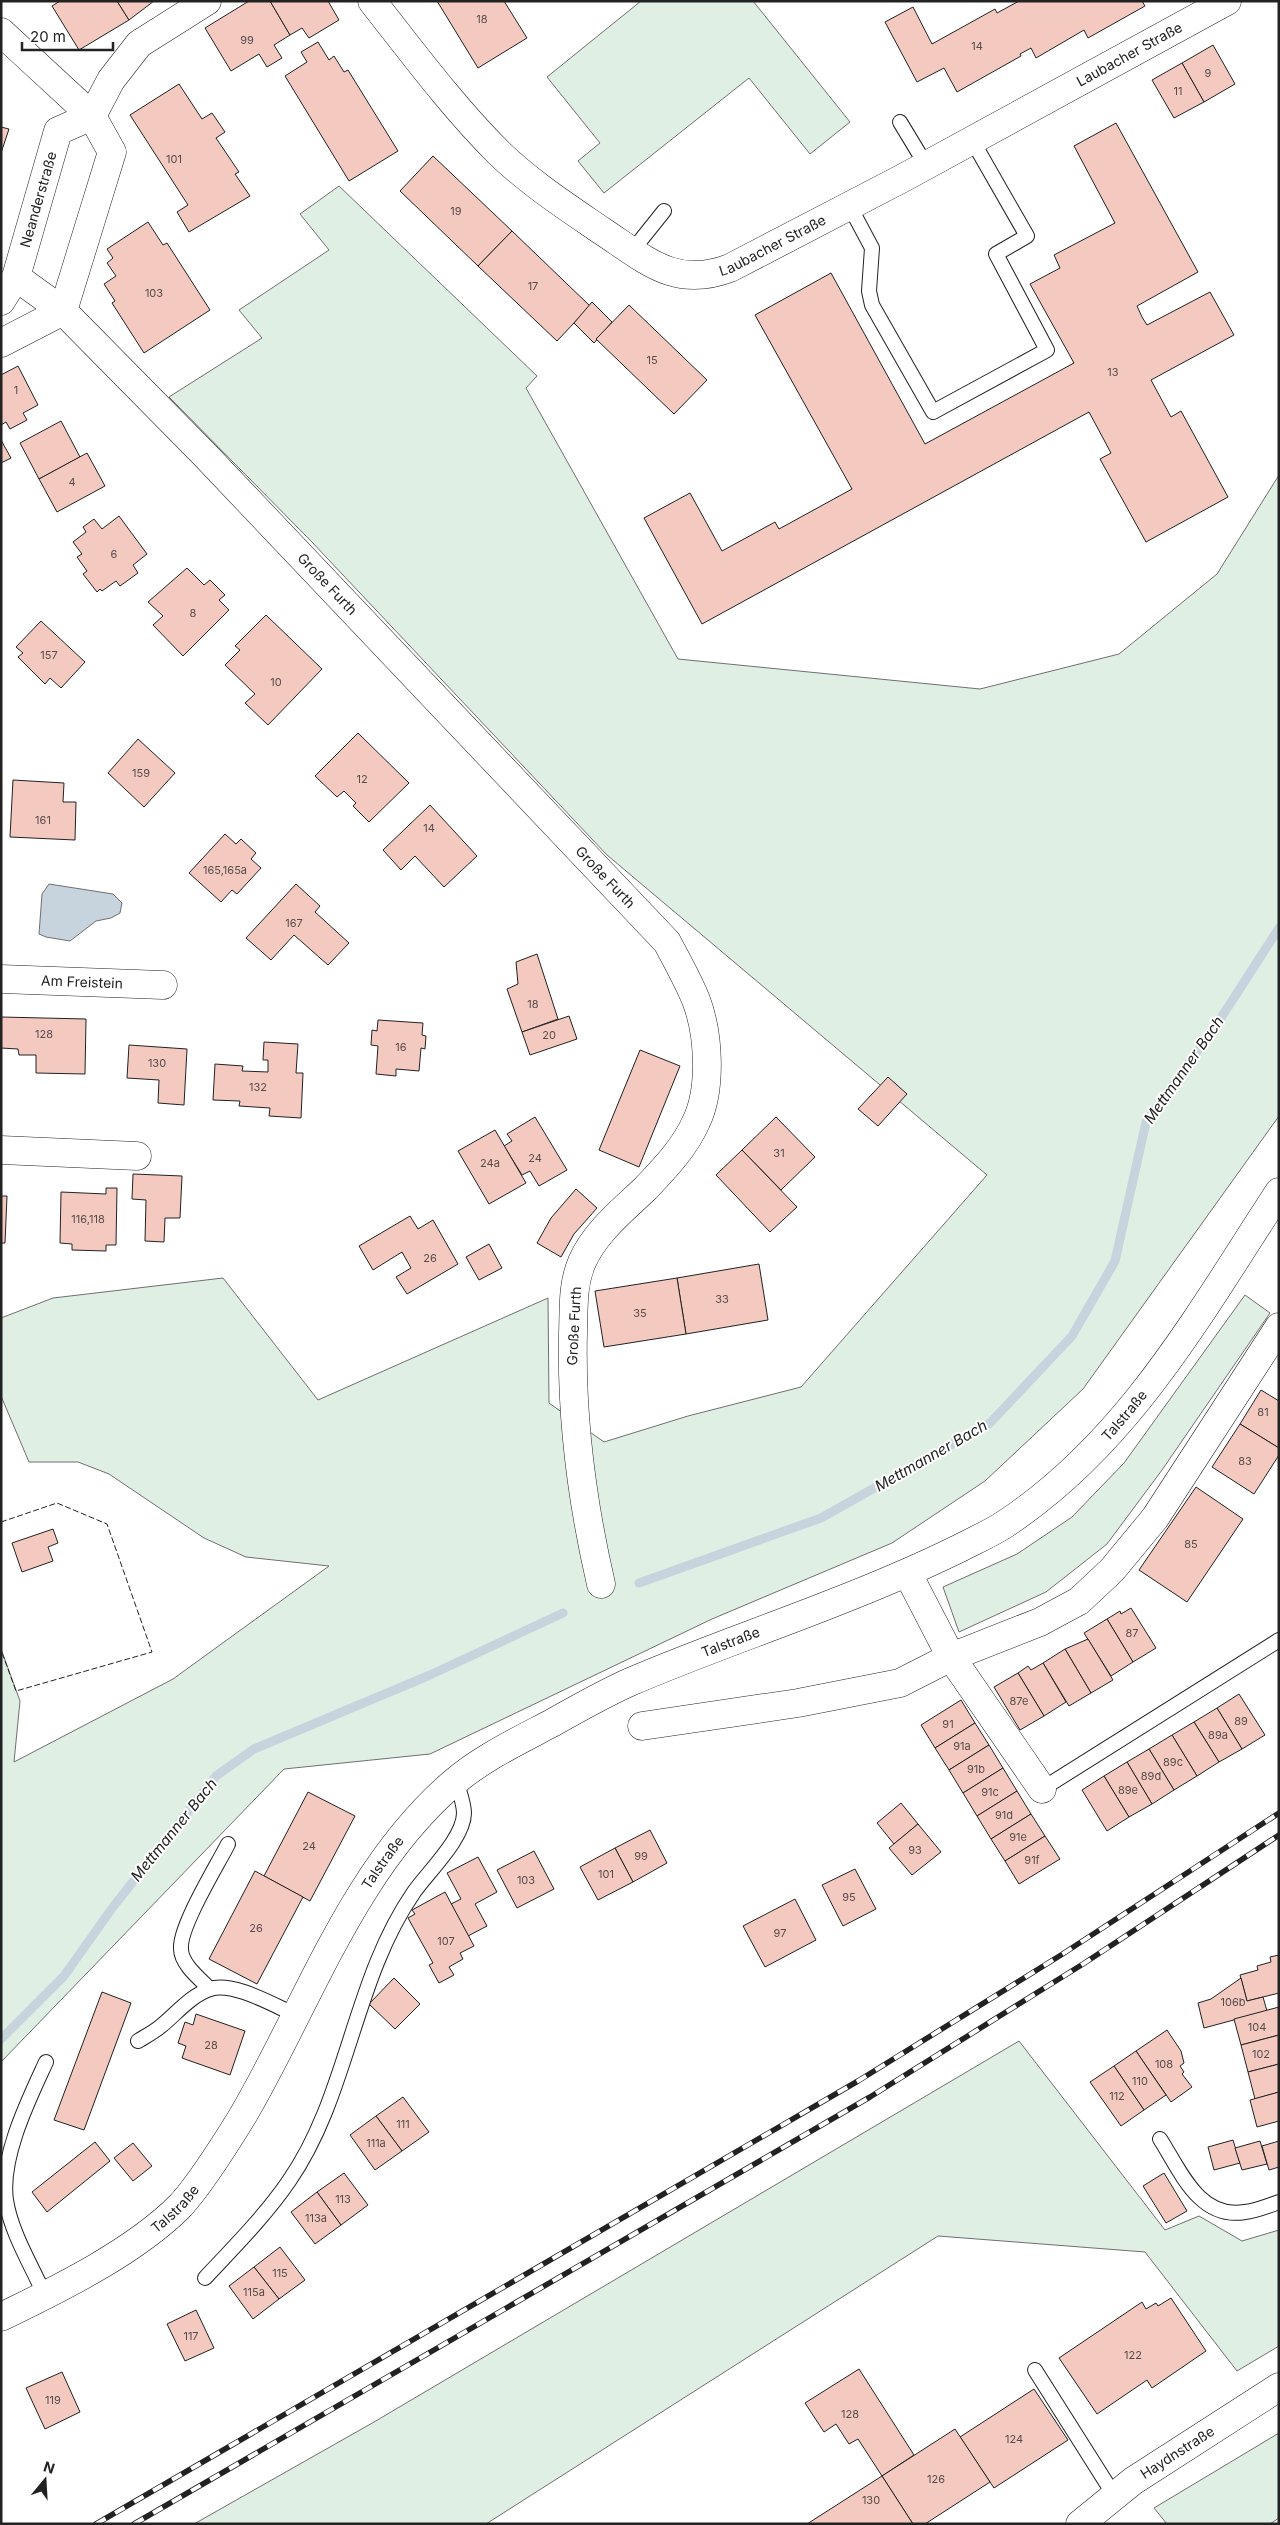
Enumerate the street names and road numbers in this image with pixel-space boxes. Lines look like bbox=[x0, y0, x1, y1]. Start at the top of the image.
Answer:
street label: Laubacher Straße bbox=[1073, 18, 1185, 90]
street label: Neanderstraße bbox=[16, 149, 60, 249]
street label: Laubacher Straße bbox=[717, 211, 828, 279]
street label: Große Furth bbox=[294, 549, 361, 618]
street label: Große Furth bbox=[572, 842, 639, 911]
street label: Am Freistein bbox=[41, 971, 123, 992]
street label: Große Furth bbox=[563, 1286, 584, 1366]
street label: Talstraße bbox=[1098, 1386, 1150, 1444]
street label: Talstraße bbox=[699, 1623, 762, 1660]
street label: Talstraße bbox=[358, 1832, 407, 1892]
street label: Talstraße bbox=[147, 2181, 202, 2236]
street label: Haydnstraße bbox=[1137, 2422, 1217, 2482]

